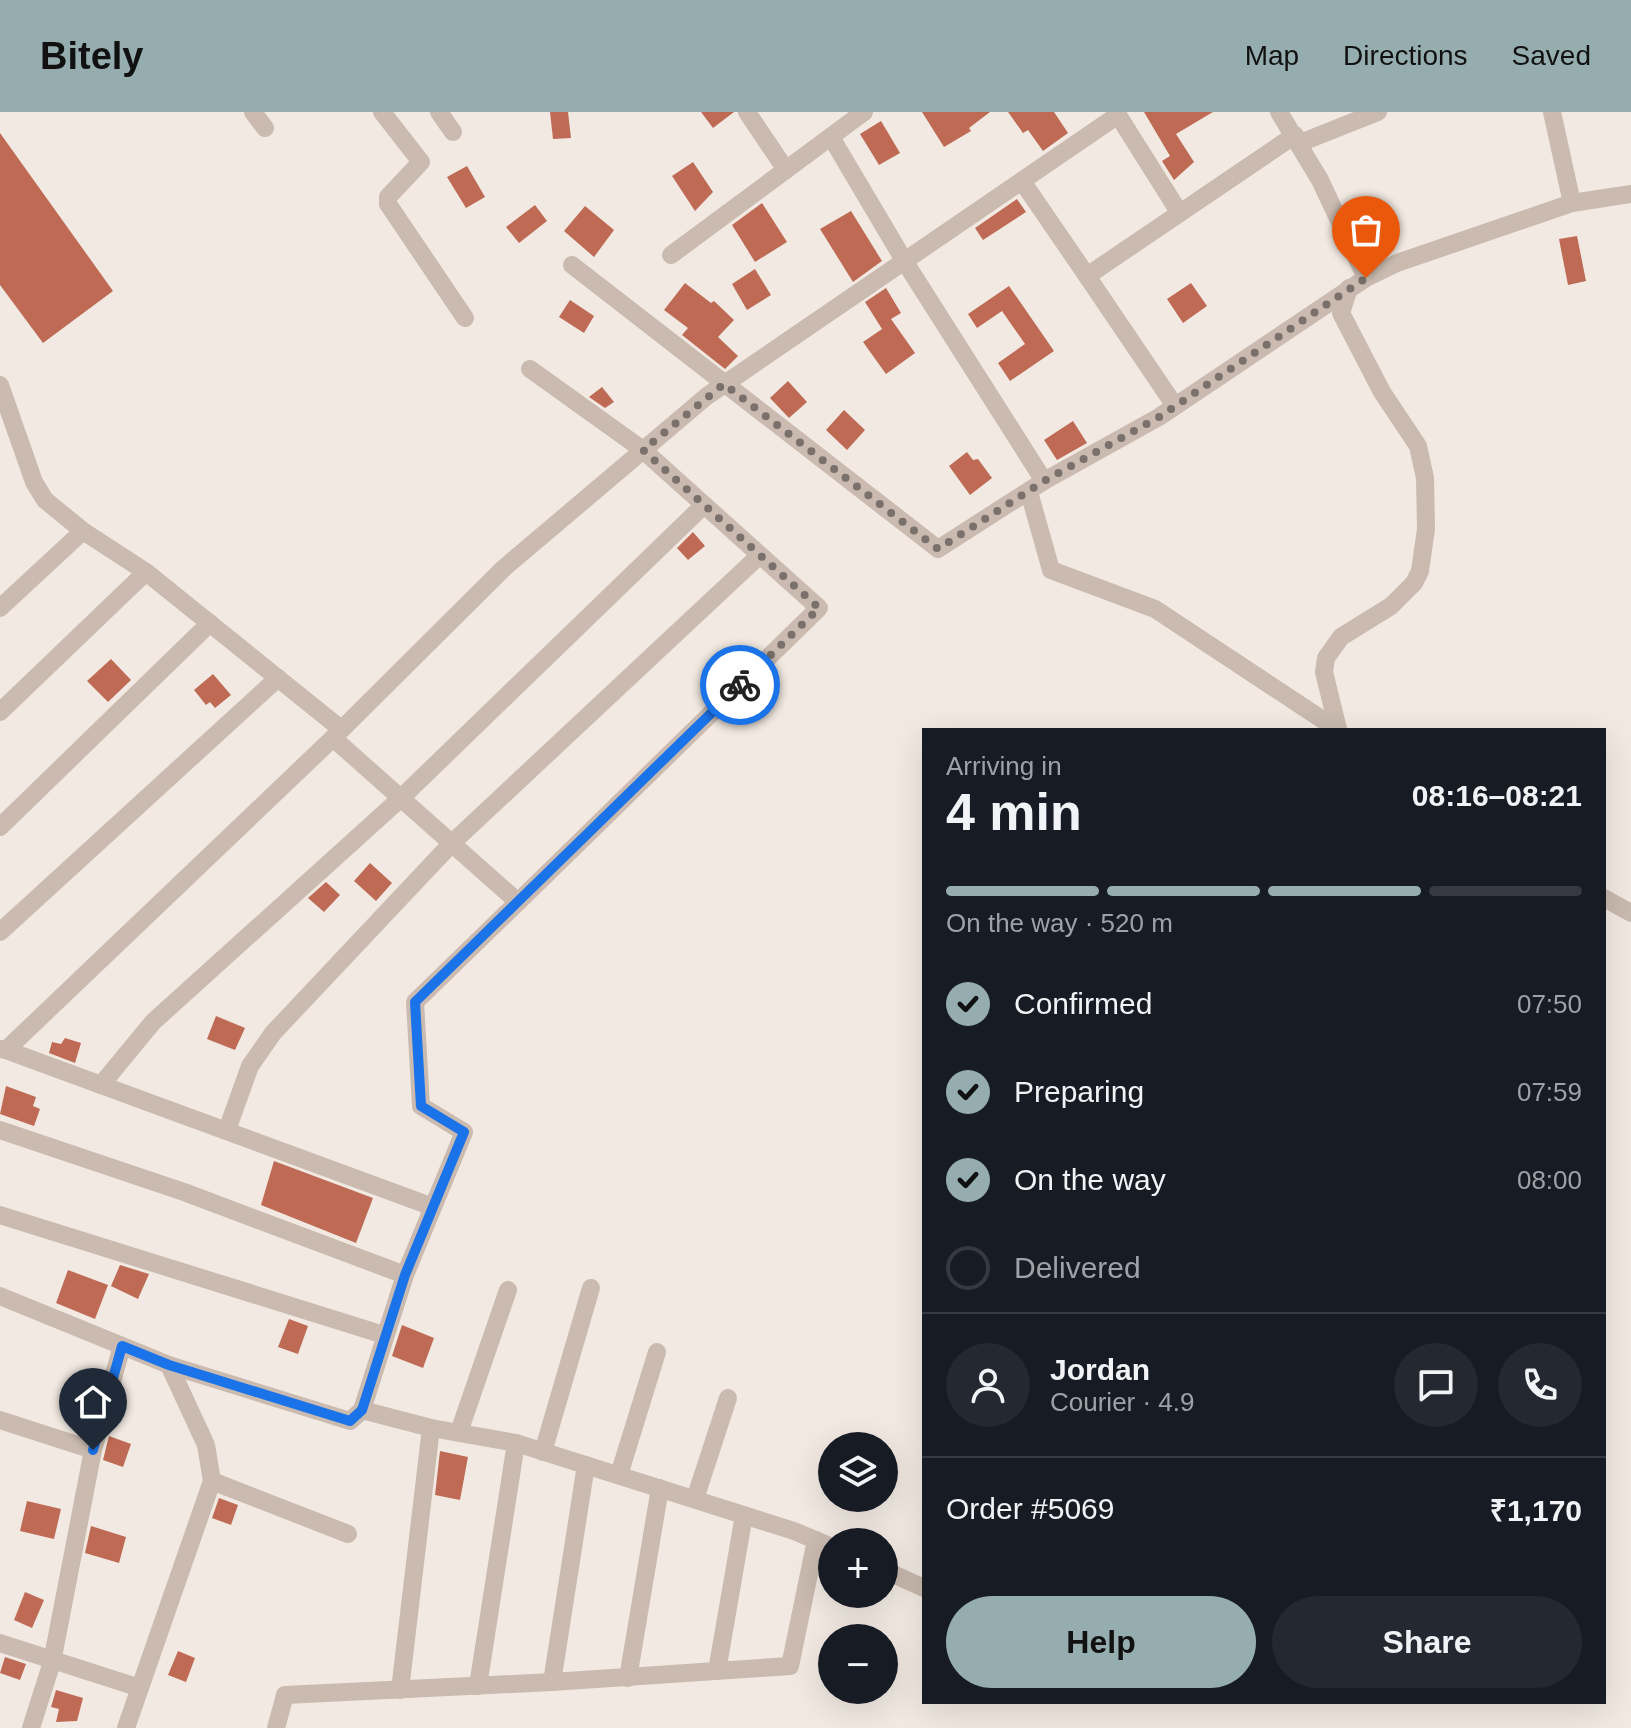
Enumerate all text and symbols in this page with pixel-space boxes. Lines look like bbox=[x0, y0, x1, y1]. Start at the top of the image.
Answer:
text: Bitely bbox=[40, 35, 143, 77]
text: Map bbox=[1245, 40, 1299, 71]
text: Directions bbox=[1343, 40, 1468, 71]
text: Saved bbox=[1512, 40, 1591, 71]
pin bbox=[1332, 196, 1400, 278]
icon: bag bbox=[1344, 208, 1388, 252]
courier bbox=[700, 645, 780, 725]
icon: bike bbox=[718, 663, 762, 707]
text: Arriving in bbox=[946, 751, 1062, 781]
text: 08:16–08:21 bbox=[1412, 779, 1582, 812]
text: 4 min bbox=[946, 783, 1082, 841]
text: On the way · 520 m bbox=[946, 908, 1173, 938]
icon: check bbox=[946, 982, 990, 1026]
text: Confirmed bbox=[1014, 987, 1152, 1020]
text: 07:50 bbox=[1517, 989, 1582, 1019]
icon: check bbox=[946, 1070, 990, 1114]
text: Preparing bbox=[1014, 1075, 1144, 1108]
text: 07:59 bbox=[1517, 1077, 1582, 1107]
icon: check bbox=[946, 1158, 990, 1202]
text: On the way bbox=[1014, 1163, 1166, 1196]
text: 08:00 bbox=[1517, 1165, 1582, 1195]
text: Delivered bbox=[1014, 1251, 1141, 1284]
button: person bbox=[946, 1343, 1030, 1427]
button: chat bbox=[1394, 1343, 1478, 1427]
button: phone bbox=[1498, 1343, 1582, 1427]
text: Jordan bbox=[1050, 1353, 1150, 1386]
pin bbox=[59, 1368, 127, 1450]
icon: home bbox=[71, 1380, 115, 1424]
text: Courier · 4.9 bbox=[1050, 1387, 1195, 1417]
map controls bbox=[818, 1432, 898, 1704]
button: layers bbox=[818, 1432, 898, 1512]
text: Order #5069 bbox=[946, 1492, 1114, 1525]
text: ₹1,170 bbox=[1490, 1494, 1582, 1527]
button: + bbox=[818, 1528, 898, 1608]
button: Help bbox=[946, 1596, 1256, 1688]
button: Share bbox=[1272, 1596, 1582, 1688]
button: − bbox=[818, 1624, 898, 1704]

